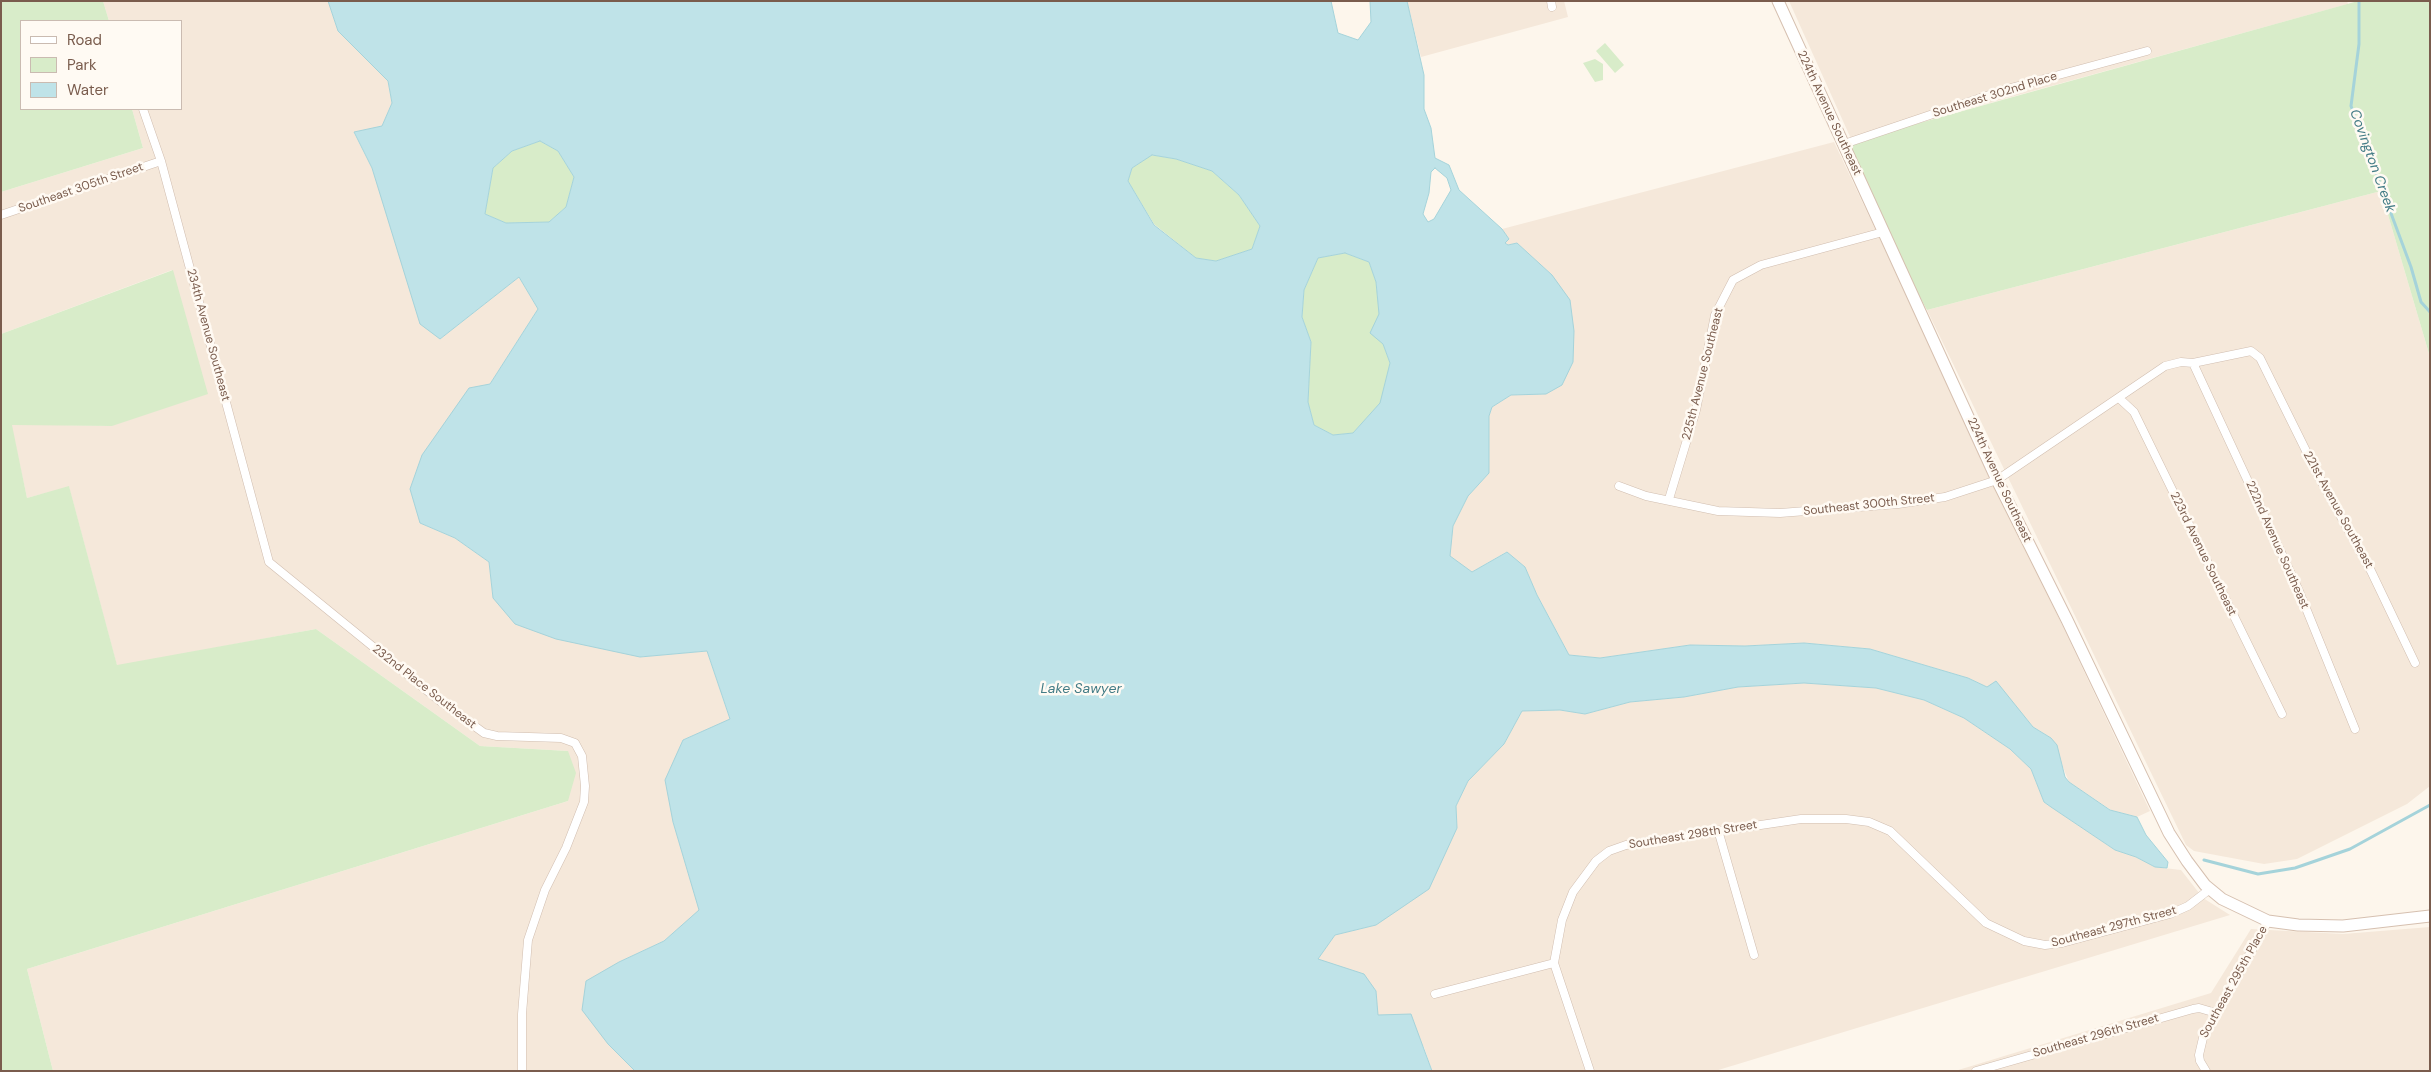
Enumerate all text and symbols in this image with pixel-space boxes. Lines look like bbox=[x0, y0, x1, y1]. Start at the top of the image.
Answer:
legend bbox=[20, 20, 182, 110]
text: Road bbox=[67, 30, 102, 50]
street label: 224th Avenue Southeast bbox=[1794, 48, 1864, 178]
text: Park bbox=[67, 55, 97, 75]
street label: Southeast 302nd Place bbox=[1931, 69, 2059, 121]
text: Water bbox=[67, 80, 108, 100]
water label: Covington Creek bbox=[2346, 107, 2398, 215]
street label: Southeast 305th Street bbox=[17, 160, 145, 216]
street label: 234th Avenue Southeast bbox=[183, 267, 233, 403]
street label: 225th Avenue Southeast bbox=[1680, 306, 1726, 442]
street label: 224th Avenue Southeast bbox=[1964, 415, 2034, 545]
street label: 221st Avenue Southeast bbox=[2300, 449, 2376, 571]
street label: 222nd Avenue Southeast bbox=[2242, 479, 2312, 611]
street label: 223rd Avenue Southeast bbox=[2167, 490, 2239, 618]
street label: Southeast 300th Street bbox=[1803, 491, 1935, 519]
street label: 232nd Place Southeast bbox=[369, 642, 479, 732]
water label: Lake Sawyer bbox=[1040, 681, 1122, 697]
street label: Southeast 298th Street bbox=[1628, 818, 1758, 852]
street label: Southeast 297th Street bbox=[2050, 903, 2178, 951]
street label: Southeast 295th Place bbox=[2197, 923, 2271, 1041]
street label: Southeast 296th Street bbox=[2031, 1011, 2161, 1061]

